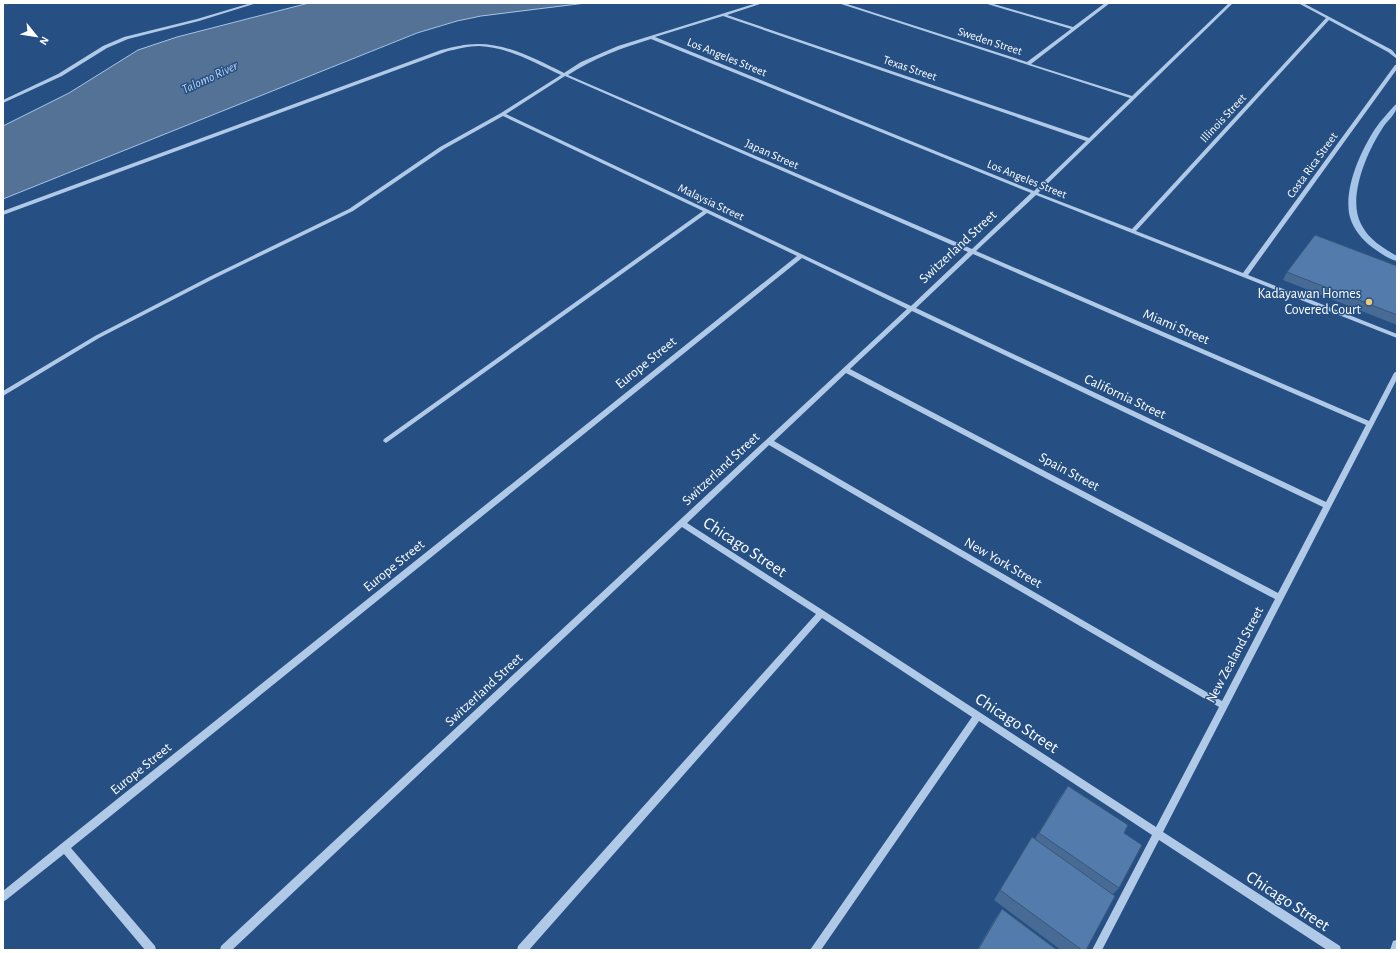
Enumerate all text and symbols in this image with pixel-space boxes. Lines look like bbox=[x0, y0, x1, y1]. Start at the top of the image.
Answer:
north arrow bbox=[16, 16, 56, 56]
street label: Sweden Street bbox=[956, 25, 1024, 57]
text: N bbox=[38, 35, 51, 47]
street label: Los Angeles Street bbox=[685, 36, 769, 78]
street label: Texas Street bbox=[882, 53, 939, 83]
water label: Talomo River bbox=[180, 59, 241, 97]
street label: Illinois Street bbox=[1198, 91, 1249, 145]
street label: Costa Rica Street bbox=[1284, 130, 1340, 200]
street label: Japan Street bbox=[744, 137, 801, 171]
street label: Los Angeles Street bbox=[985, 158, 1069, 200]
street label: Malaysia Street bbox=[676, 181, 746, 224]
street label: Switzerland Street bbox=[917, 208, 1000, 286]
place label: Kadayawan Homes Covered Court bbox=[1258, 287, 1362, 317]
marker: Kadayawan Homes Covered Court bbox=[1364, 297, 1374, 307]
street label: Miami Street bbox=[1141, 307, 1212, 347]
street label: Europe Street bbox=[613, 334, 679, 392]
street label: California Street bbox=[1082, 372, 1168, 422]
street label: Switzerland Street bbox=[680, 430, 763, 508]
street label: Spain Street bbox=[1037, 450, 1102, 494]
street label: Chicago Street bbox=[700, 514, 790, 580]
street label: New York Street bbox=[962, 535, 1045, 591]
street label: Europe Street bbox=[361, 537, 427, 595]
street label: New Zealand Street bbox=[1204, 604, 1267, 706]
street label: Switzerland Street bbox=[443, 651, 526, 729]
street label: Chicago Street bbox=[972, 690, 1062, 756]
street label: Europe Street bbox=[108, 740, 174, 798]
street label: Chicago Street bbox=[1243, 868, 1333, 934]

